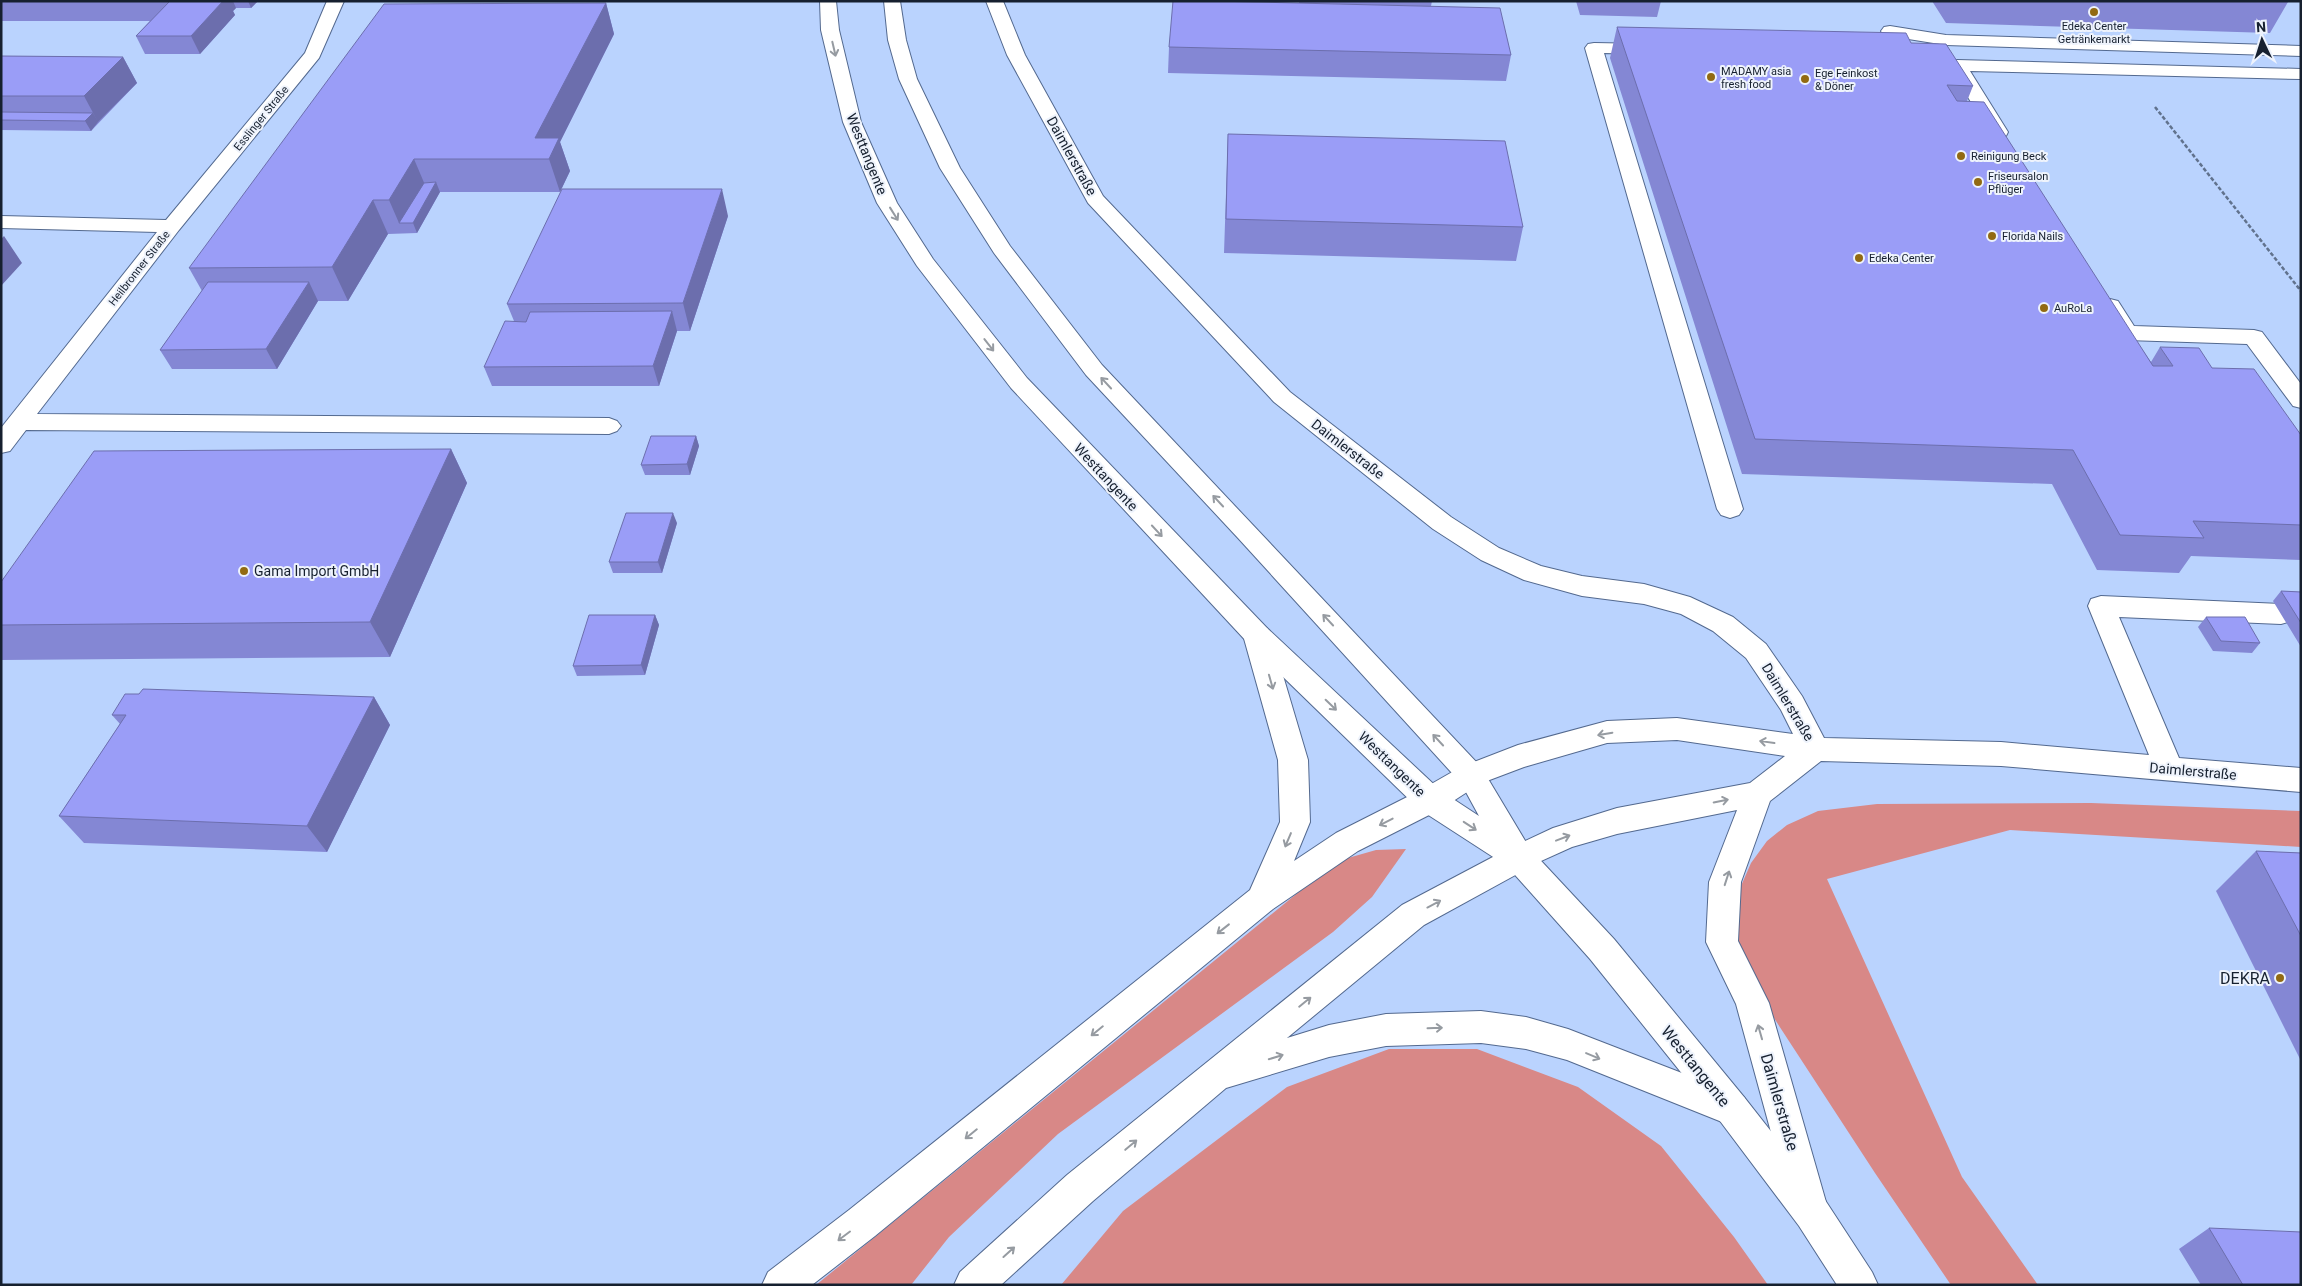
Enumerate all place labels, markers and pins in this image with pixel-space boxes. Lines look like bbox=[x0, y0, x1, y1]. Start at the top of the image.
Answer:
marker: Edeka Center Getränkemarkt bbox=[2088, 6, 2100, 18]
place label: Edeka Center Getränkemarkt bbox=[2058, 20, 2131, 46]
place label: MADAMY asia fresh food bbox=[1721, 65, 1791, 91]
place label: Ege Feinkost & Döner bbox=[1815, 67, 1878, 93]
marker: MADAMY asia fresh food bbox=[1705, 71, 1717, 83]
marker: Ege Feinkost & Döner bbox=[1799, 73, 1811, 85]
marker: Reinigung Beck bbox=[1955, 150, 1967, 162]
place label: Reinigung Beck bbox=[1971, 150, 2047, 163]
place label: Friseursalon Pflüger bbox=[1988, 170, 2048, 196]
marker: Friseursalon Pflüger bbox=[1972, 176, 1984, 188]
marker: Florida Nails bbox=[1986, 230, 1998, 242]
place label: Florida Nails bbox=[2002, 230, 2064, 243]
marker: Edeka Center bbox=[1853, 252, 1865, 264]
place label: Edeka Center bbox=[1869, 252, 1934, 265]
marker: AuRoLa bbox=[2038, 302, 2050, 314]
place label: AuRoLa bbox=[2054, 302, 2092, 315]
place label: Gama Import GmbH bbox=[254, 563, 379, 579]
marker: Gama Import GmbH bbox=[238, 565, 250, 577]
place label: DEKRA bbox=[2220, 969, 2271, 988]
marker: DEKRA bbox=[2274, 972, 2286, 984]

